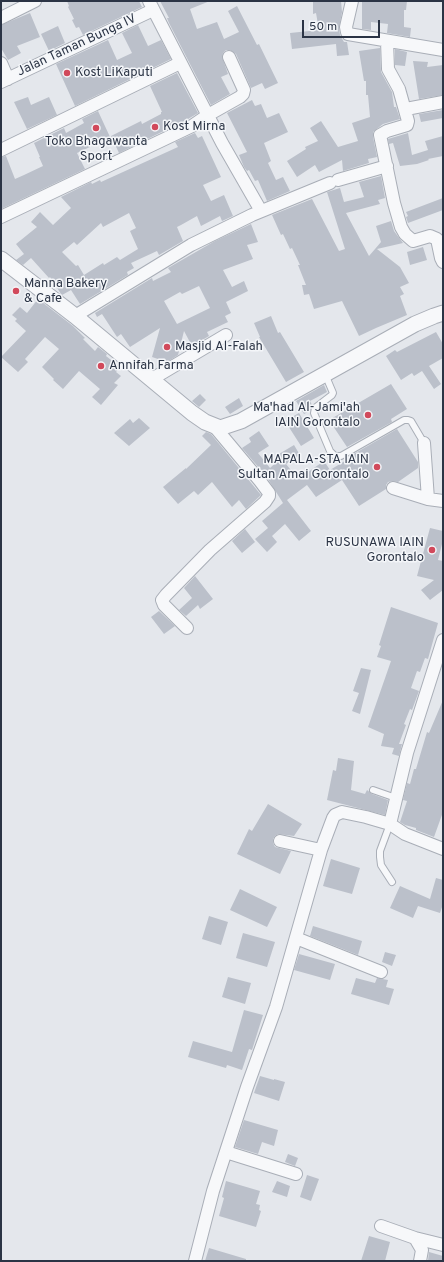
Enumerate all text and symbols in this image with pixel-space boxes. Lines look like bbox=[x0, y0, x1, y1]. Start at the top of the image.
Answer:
street label: Jalan Taman Bunga IV bbox=[15, 12, 139, 80]
scale bar bbox=[304, 12, 382, 38]
text: 50 m bbox=[309, 19, 337, 35]
place label: Kost LiKaputi bbox=[75, 65, 153, 81]
marker: Kost LiKaputi bbox=[62, 68, 72, 78]
place label: Kost Mirna bbox=[163, 119, 225, 135]
marker: Kost Mirna bbox=[150, 122, 160, 132]
marker: Toko Bhagawanta Sport bbox=[91, 123, 101, 133]
place label: Toko Bhagawanta Sport bbox=[45, 134, 147, 165]
place label: Manna Bakery & Cafe bbox=[24, 276, 107, 307]
marker: Manna Bakery & Cafe bbox=[11, 286, 21, 296]
place label: Masjid Al-Falah bbox=[175, 339, 263, 355]
marker: Masjid Al-Falah bbox=[162, 342, 172, 352]
place label: Annifah Farma bbox=[109, 358, 194, 374]
marker: Annifah Farma bbox=[96, 361, 106, 371]
place label: Ma'had Al-Jami'ah IAIN Gorontalo bbox=[253, 400, 360, 431]
marker: Ma'had Al-Jami'ah IAIN Gorontalo bbox=[363, 410, 373, 420]
place label: MAPALA-STA IAIN Sultan Amai Gorontalo bbox=[238, 452, 369, 483]
marker: MAPALA-STA IAIN Sultan Amai Gorontalo bbox=[372, 462, 382, 472]
place label: RUSUNAWA IAIN Gorontalo bbox=[326, 535, 424, 566]
marker: RUSUNAWA IAIN Gorontalo bbox=[427, 545, 437, 555]

